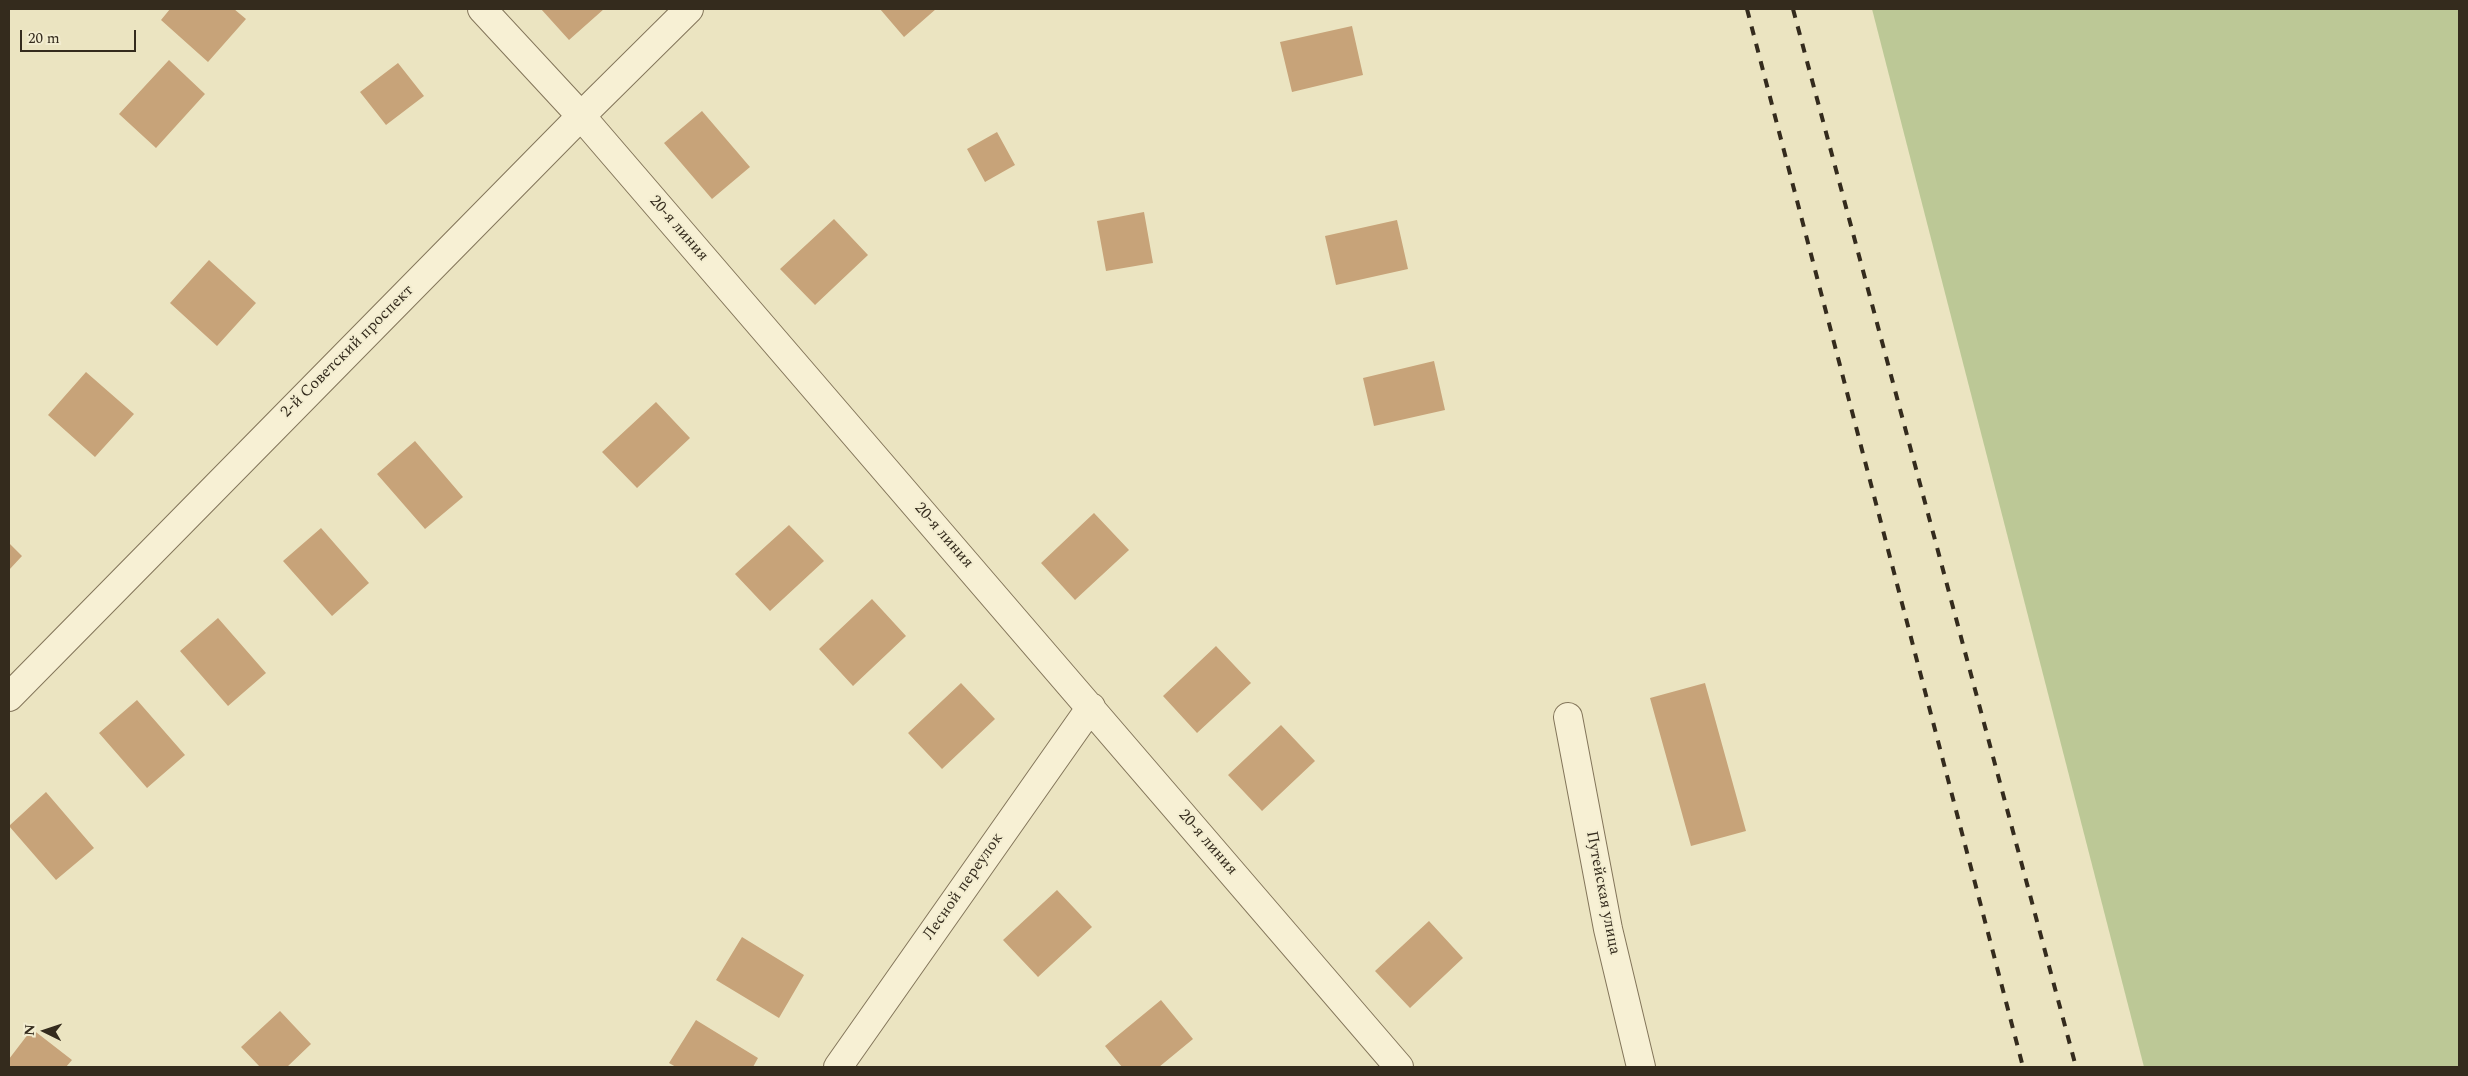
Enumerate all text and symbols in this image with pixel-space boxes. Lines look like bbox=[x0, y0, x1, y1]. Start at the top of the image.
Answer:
scale bar bbox=[22, 20, 139, 52]
text: 20 m bbox=[28, 27, 60, 50]
street label: 20-я линия bbox=[644, 192, 712, 266]
street label: 2-й Советский проспект bbox=[278, 282, 418, 422]
street label: 20-я линия bbox=[909, 499, 977, 573]
street label: 20-я линия bbox=[1173, 806, 1241, 880]
street label: Лесной переулок bbox=[920, 830, 1008, 944]
street label: Путейская улица bbox=[1581, 830, 1623, 956]
north arrow bbox=[20, 1006, 70, 1056]
text: N bbox=[19, 1023, 40, 1036]

